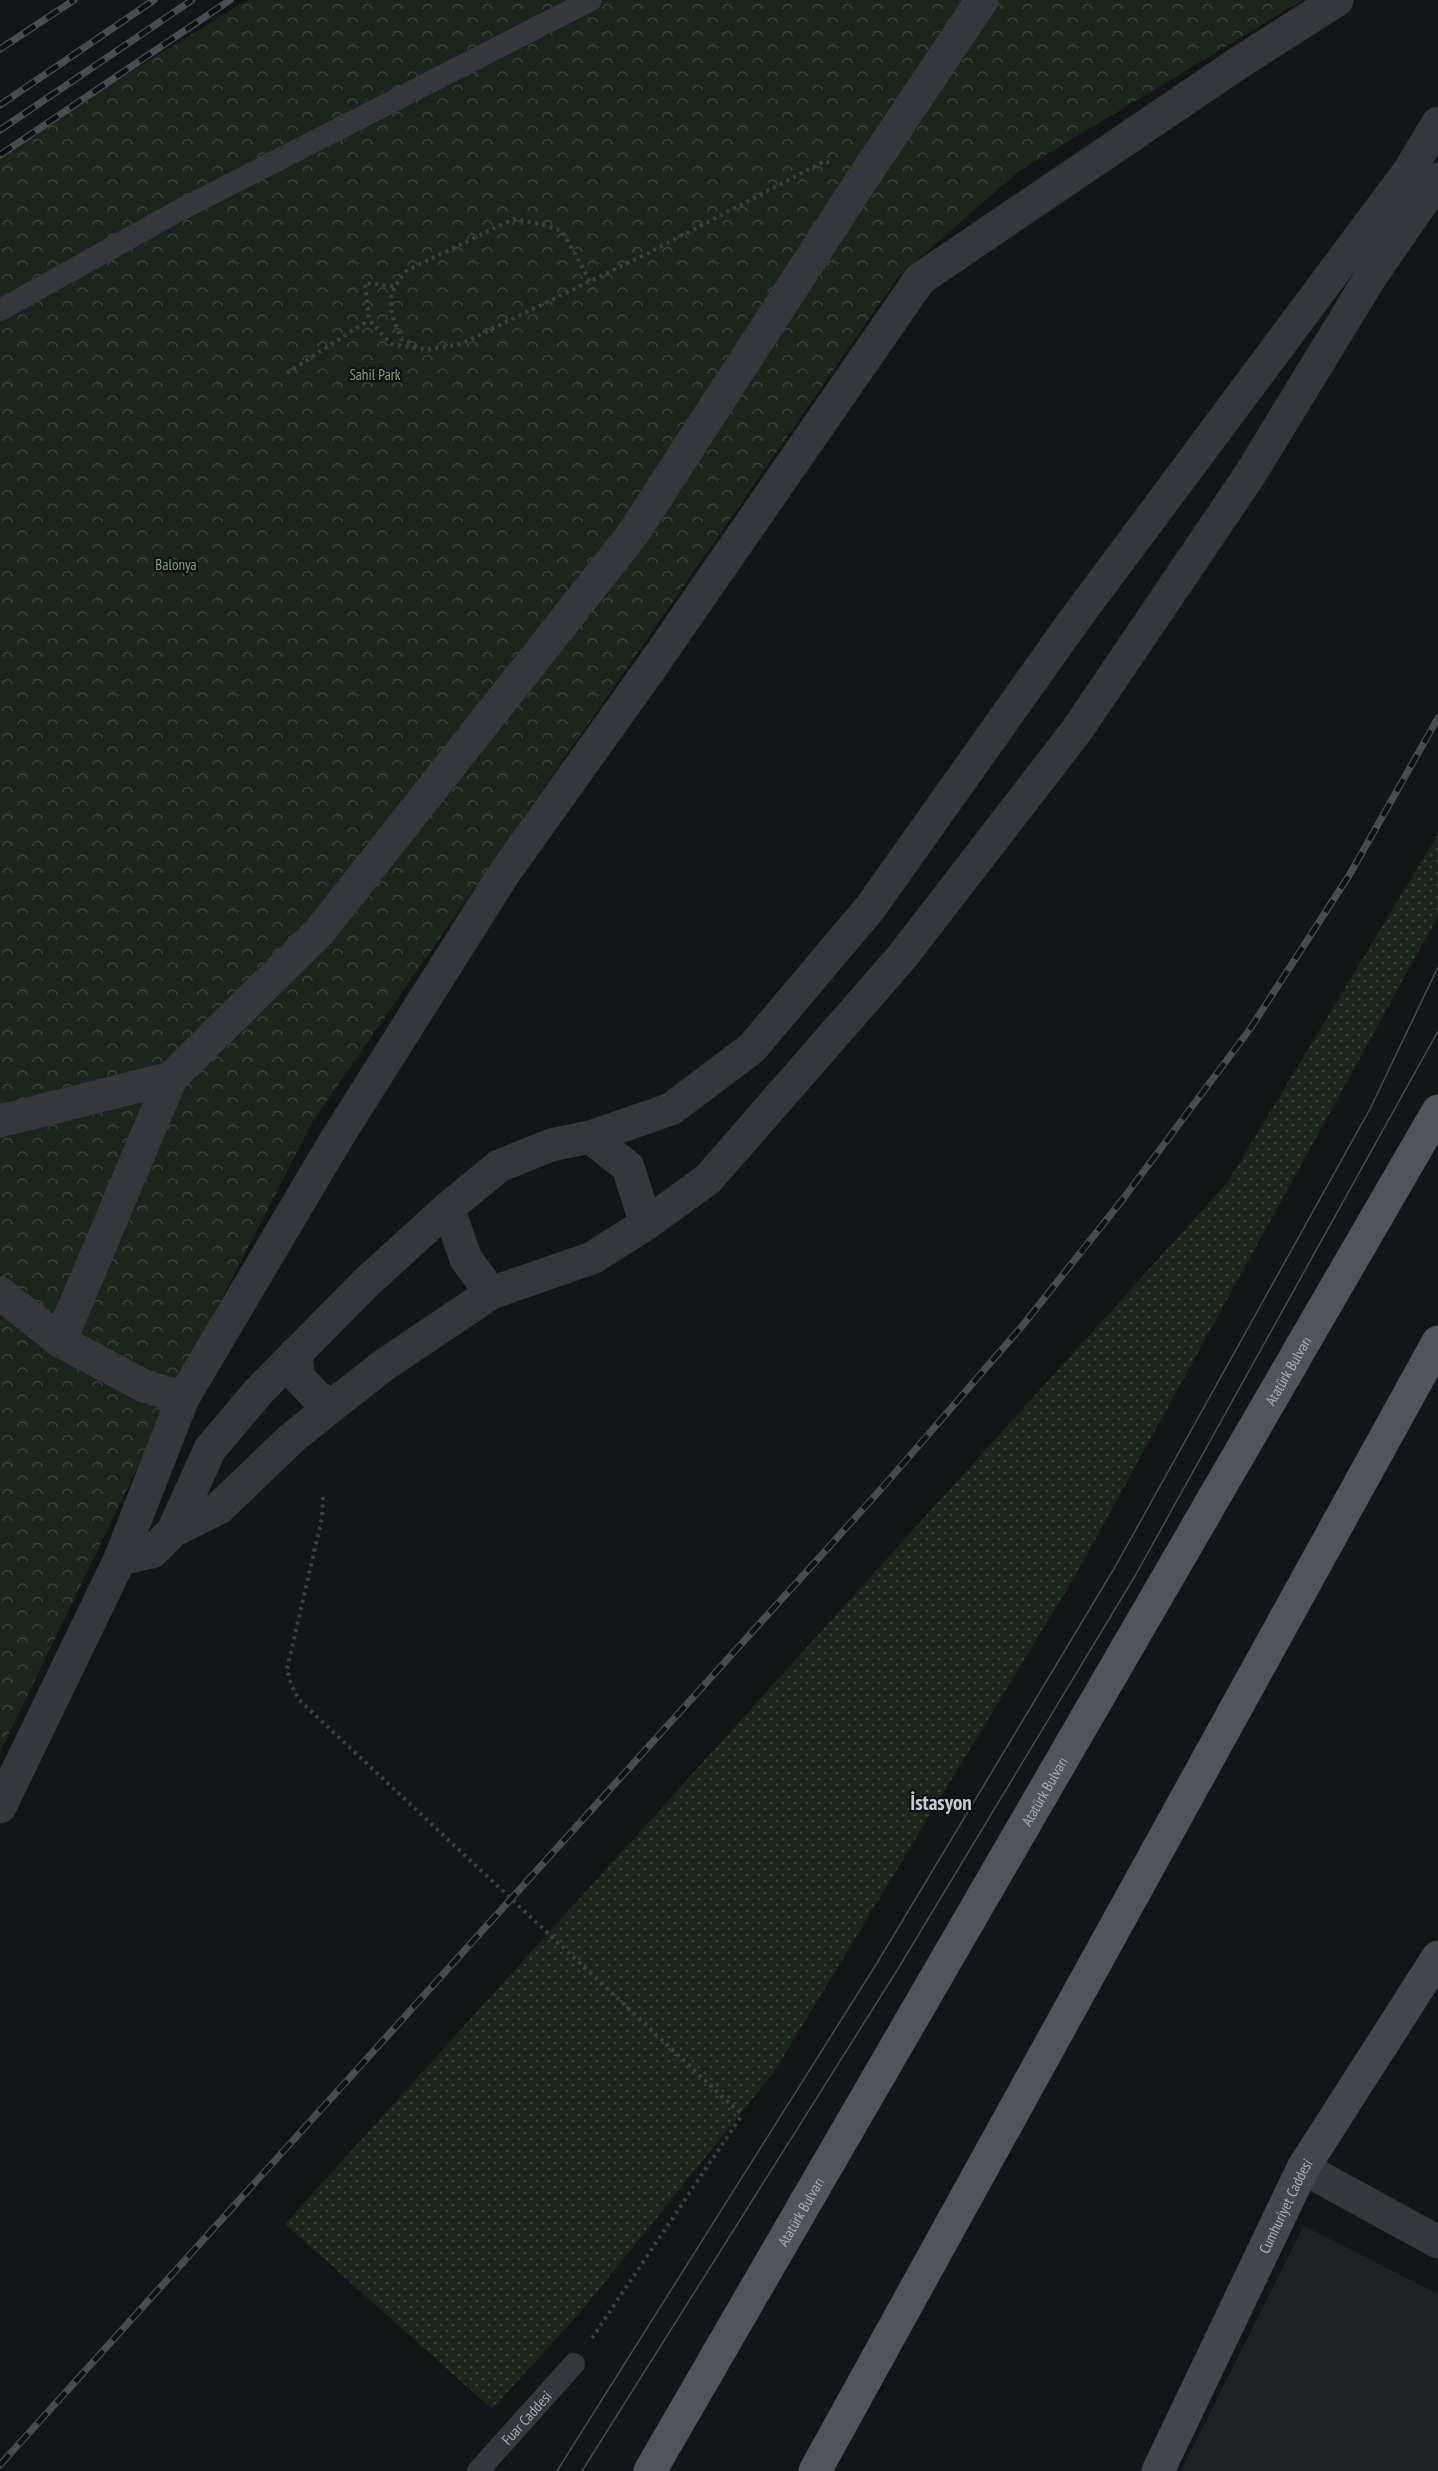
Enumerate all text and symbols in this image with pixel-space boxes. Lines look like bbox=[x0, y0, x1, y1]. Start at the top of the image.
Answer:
park label: Sahil Park bbox=[349, 365, 401, 384]
park label: Balonya bbox=[155, 555, 197, 574]
street label: Atatürk Bulvarı bbox=[1260, 1332, 1315, 1408]
street label: Atatürk Bulvarı bbox=[1017, 1753, 1072, 1829]
district label: İstasyon bbox=[910, 1789, 972, 1816]
street label: Cumhuriyet Caddesi bbox=[1254, 2155, 1316, 2256]
street label: Atatürk Bulvarı bbox=[773, 2173, 828, 2249]
street label: Fuar Caddesi bbox=[497, 2386, 555, 2448]

